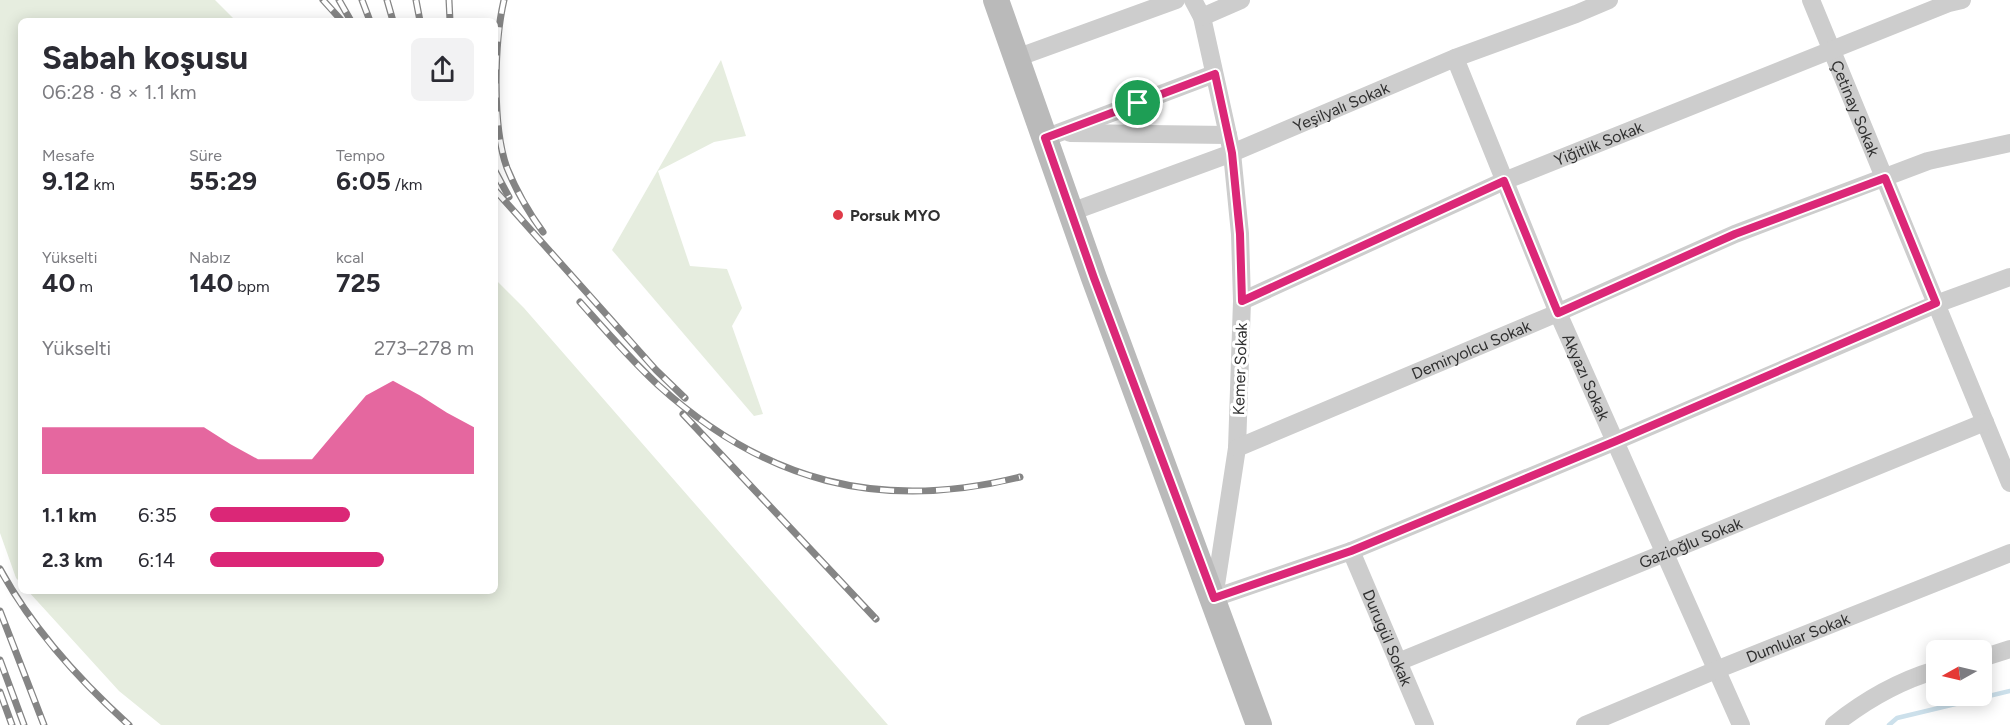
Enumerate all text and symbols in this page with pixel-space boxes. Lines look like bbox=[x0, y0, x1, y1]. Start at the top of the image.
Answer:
text: Sabah koşusu bbox=[42, 38, 248, 77]
button: share bbox=[411, 38, 474, 101]
street label: Çetinay Sokak bbox=[1827, 57, 1884, 159]
pin bbox=[1112, 77, 1163, 128]
street label: Yeşilyalı Sokak bbox=[1290, 78, 1392, 135]
text: 06:28 · 8 × 1.1 km bbox=[42, 80, 197, 104]
icon: arrive bbox=[1121, 86, 1154, 119]
street label: Yiğitlik Sokak bbox=[1551, 117, 1646, 169]
text: Mesafe bbox=[42, 146, 94, 165]
text: Süre bbox=[189, 146, 222, 165]
text: Tempo bbox=[336, 146, 385, 165]
text: 9.12 bbox=[42, 165, 90, 197]
text: 55:29 bbox=[189, 165, 257, 197]
text: 6:05 bbox=[336, 165, 391, 197]
text: km bbox=[90, 175, 115, 194]
text: /km bbox=[391, 175, 422, 194]
place label: Porsuk MYO bbox=[850, 206, 941, 225]
marker: Porsuk MYO bbox=[831, 208, 845, 222]
text: Yükselti bbox=[42, 248, 97, 267]
text: Nabız bbox=[189, 248, 231, 267]
text: kcal bbox=[336, 248, 364, 267]
text: 40 bbox=[42, 267, 75, 299]
text: 140 bbox=[189, 267, 233, 299]
text: 725 bbox=[336, 267, 381, 299]
text: m bbox=[75, 277, 93, 296]
text: bpm bbox=[233, 277, 270, 296]
street label: Demiryolcu Sokak bbox=[1409, 316, 1534, 383]
street label: Kemer Sokak bbox=[1229, 322, 1251, 416]
street label: Akyazı Sokak bbox=[1559, 331, 1614, 424]
text: Yükselti bbox=[42, 336, 111, 360]
text: 273–278 m bbox=[374, 336, 474, 360]
text: 1.1 km bbox=[42, 503, 97, 527]
text: 6:35 bbox=[138, 503, 177, 527]
street label: Gazioğlu Sokak bbox=[1636, 513, 1745, 572]
text: 2.3 km bbox=[42, 548, 103, 572]
text: 6:14 bbox=[138, 548, 175, 572]
street label: Durugül Sokak bbox=[1359, 586, 1417, 689]
street label: Dumlular Sokak bbox=[1743, 608, 1852, 667]
north arrow bbox=[1926, 640, 1992, 706]
map controls bbox=[1926, 640, 1992, 706]

